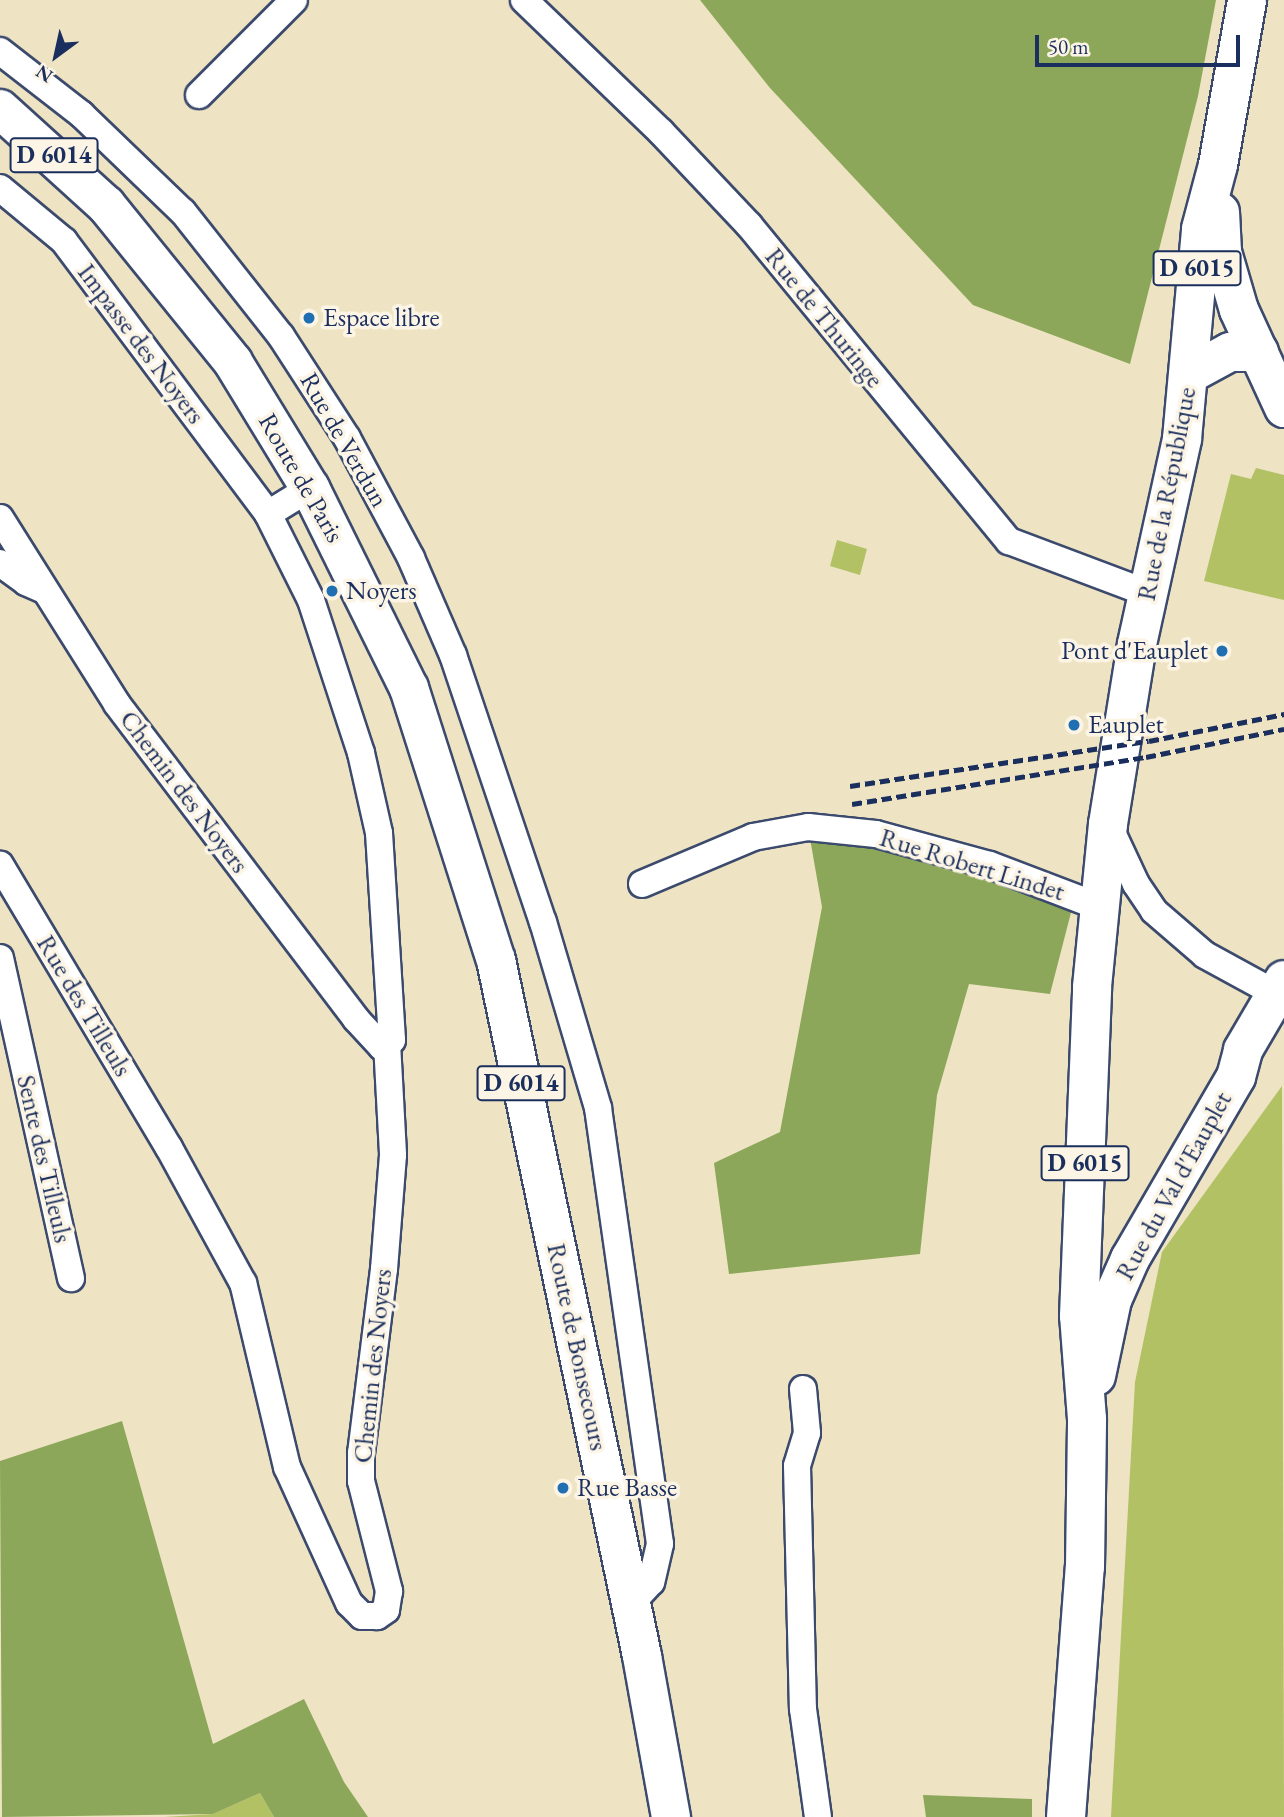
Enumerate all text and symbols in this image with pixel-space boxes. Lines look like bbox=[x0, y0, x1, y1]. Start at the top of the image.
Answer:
north arrow bbox=[21, 21, 91, 91]
scale bar bbox=[1039, 21, 1244, 65]
text: 50 m bbox=[1048, 33, 1089, 60]
text: N bbox=[31, 59, 58, 89]
road number: D 6014 bbox=[8, 134, 100, 176]
street label: Rue de Thuringe bbox=[758, 242, 890, 394]
road number: D 6015 bbox=[1152, 247, 1242, 288]
street label: Impasse des Noyers bbox=[71, 258, 211, 430]
place label: Espace libre bbox=[323, 302, 440, 334]
marker: Espace libre bbox=[301, 310, 317, 326]
street label: Rue de Verdun bbox=[293, 367, 395, 513]
street label: Rue de la République bbox=[1131, 385, 1203, 603]
street label: Route de Paris bbox=[251, 408, 351, 548]
place label: Noyers bbox=[346, 575, 417, 607]
marker: Noyers bbox=[324, 583, 340, 599]
place label: Pont d'Eauplet bbox=[1061, 635, 1208, 667]
marker: Pont d'Eauplet bbox=[1214, 643, 1230, 659]
street label: Chemin des Noyers bbox=[113, 705, 255, 879]
place label: Eauplet bbox=[1088, 709, 1164, 741]
marker: Eauplet bbox=[1066, 717, 1082, 733]
street label: Rue Robert Lindet bbox=[876, 822, 1068, 908]
street label: Rue des Tilleuls bbox=[30, 930, 138, 1082]
road number: D 6014 bbox=[476, 1063, 566, 1104]
street label: Sente des Tilleuls bbox=[10, 1072, 78, 1246]
street label: Rue du Val d'Eauplet bbox=[1109, 1086, 1239, 1286]
road number: D 6015 bbox=[1040, 1142, 1130, 1184]
street label: Route de Bonsecours bbox=[540, 1241, 614, 1453]
street label: Chemin des Noyers bbox=[347, 1267, 399, 1465]
place label: Rue Basse bbox=[577, 1472, 677, 1504]
marker: Rue Basse bbox=[555, 1480, 571, 1496]

